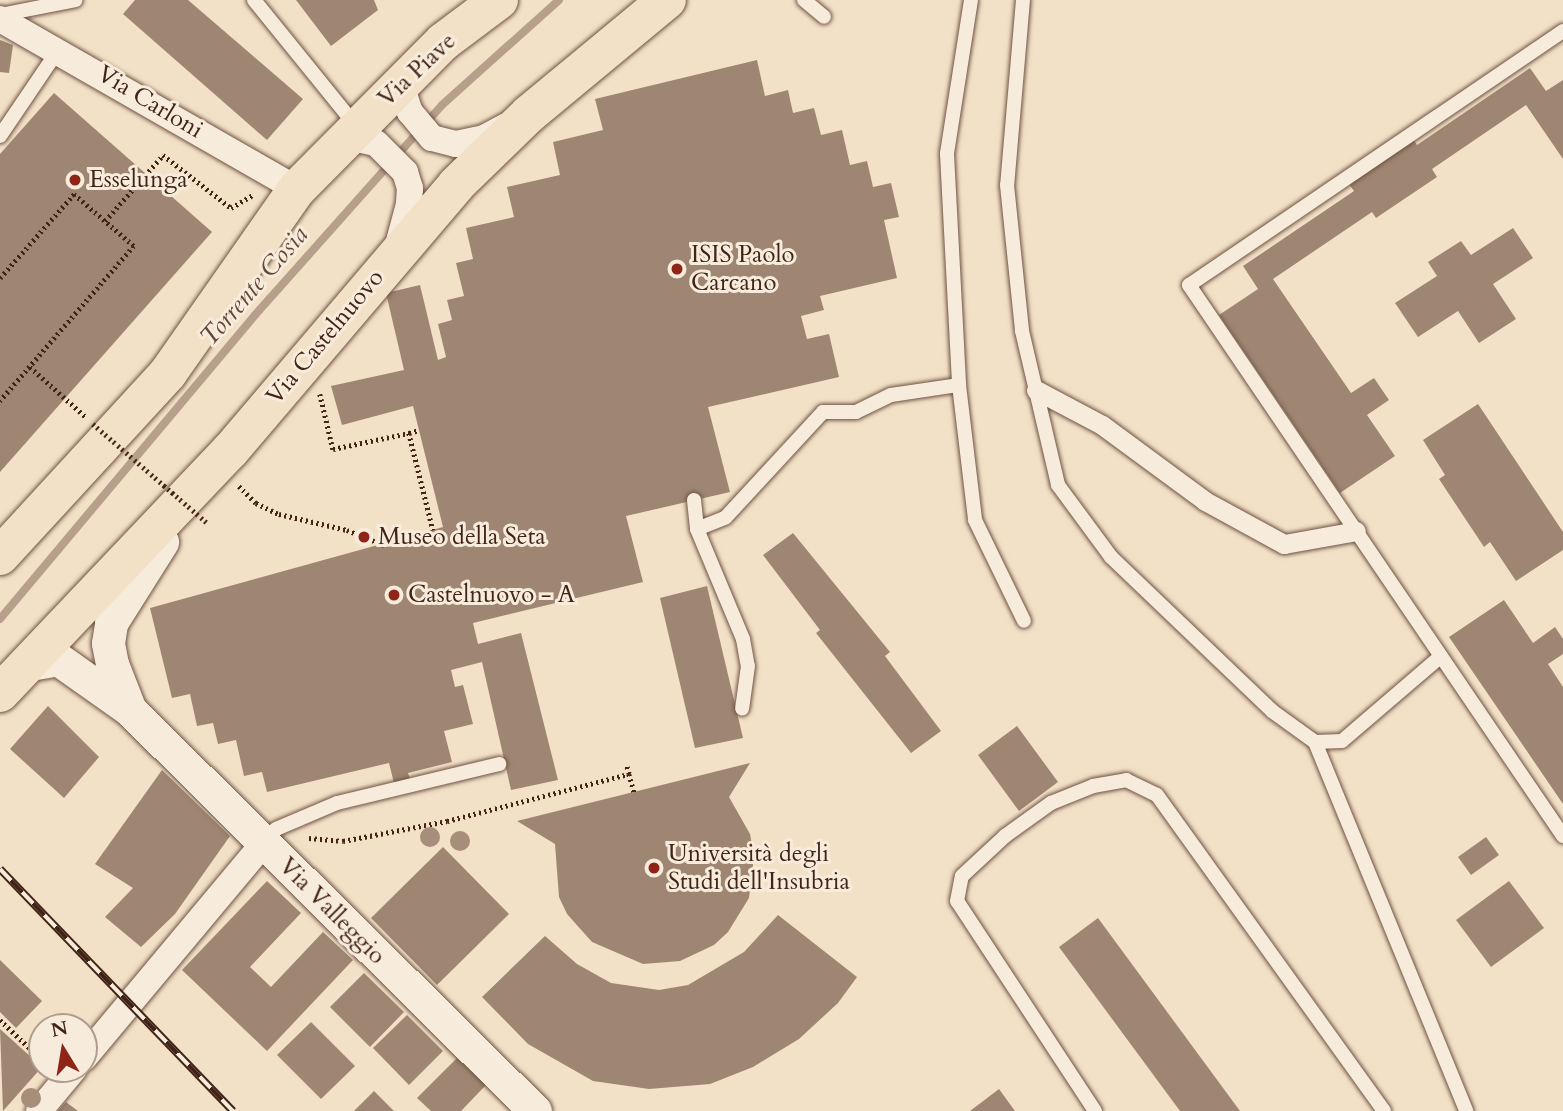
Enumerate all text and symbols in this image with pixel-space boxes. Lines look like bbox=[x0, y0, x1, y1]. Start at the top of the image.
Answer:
street label: Via Piave bbox=[372, 27, 462, 113]
street label: Via Carloni bbox=[92, 59, 208, 145]
place label: Esselunga bbox=[89, 166, 188, 194]
marker: Esselunga bbox=[67, 172, 83, 188]
water label: Torrente Cosia bbox=[193, 220, 315, 352]
place label: ISIS Paolo Carcano bbox=[691, 241, 794, 297]
marker: ISIS Paolo Carcano bbox=[669, 261, 685, 277]
street label: Via Castelnuovo bbox=[260, 264, 390, 410]
place label: Museo della Seta bbox=[378, 523, 546, 551]
marker: Museo della Seta bbox=[356, 529, 372, 545]
place label: Castelnuovo - A bbox=[408, 581, 575, 609]
marker: Castelnuovo - A bbox=[386, 587, 402, 603]
place label: Università degli Studi dell'Insubria bbox=[668, 840, 850, 896]
street label: Via Valleggio bbox=[273, 852, 391, 970]
marker: Università degli Studi dell'Insubria bbox=[646, 860, 662, 876]
north arrow bbox=[28, 1013, 98, 1083]
text: N bbox=[49, 1015, 70, 1044]

